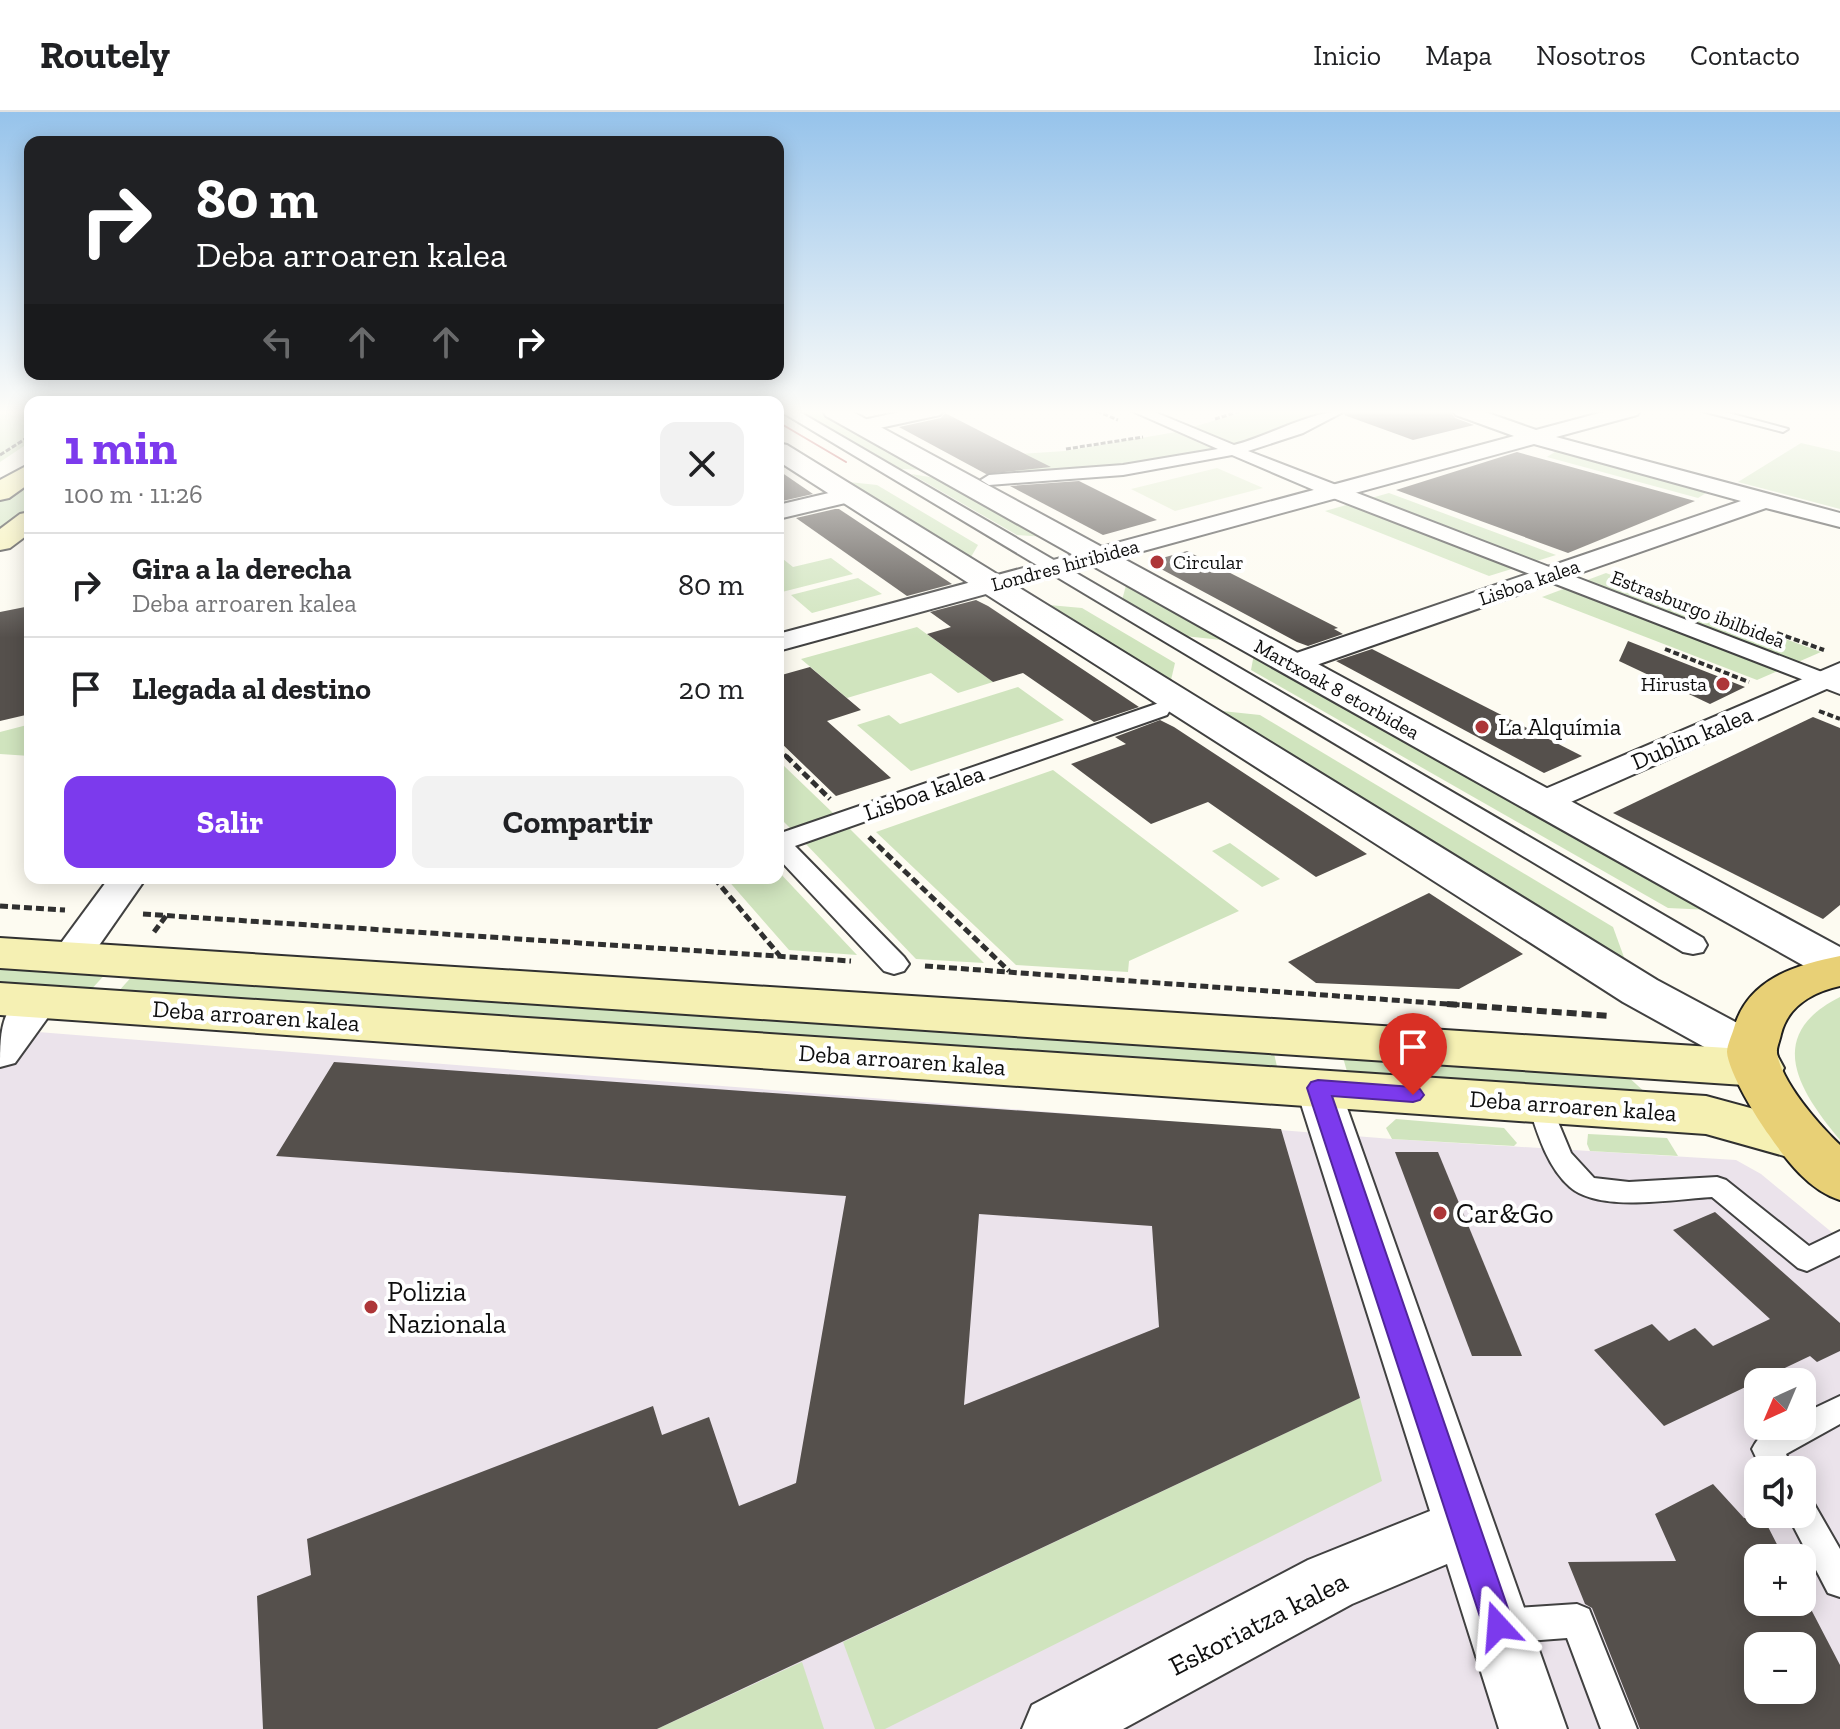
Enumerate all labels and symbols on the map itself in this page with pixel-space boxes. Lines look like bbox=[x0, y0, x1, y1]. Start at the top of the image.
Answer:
street label: Londres hiribidea bbox=[989, 534, 1142, 596]
place label: Circular bbox=[1173, 550, 1244, 574]
marker: Circular bbox=[1148, 553, 1166, 571]
street label: Lisboa kalea bbox=[1476, 553, 1583, 610]
street label: Estrasburgo ibilbidea bbox=[1608, 565, 1789, 653]
street label: Martxoak 8 etorbidea bbox=[1250, 634, 1424, 744]
place label: Hirusta bbox=[1641, 672, 1707, 696]
marker: Hirusta bbox=[1714, 675, 1732, 693]
street label: Dublin kalea bbox=[1627, 699, 1757, 776]
place label: La Alquímia bbox=[1498, 712, 1622, 741]
marker: La Alquímia bbox=[1473, 718, 1491, 736]
street label: Lisboa kalea bbox=[860, 758, 988, 827]
street label: Deba arroaren kalea bbox=[151, 994, 361, 1037]
pin bbox=[1379, 1013, 1447, 1095]
street label: Deba arroaren kalea bbox=[797, 1038, 1007, 1081]
street label: Deba arroaren kalea bbox=[1468, 1084, 1678, 1127]
place label: Car&Go bbox=[1456, 1197, 1554, 1230]
marker: Car&Go bbox=[1431, 1204, 1449, 1222]
place label: Polizia Nazionala bbox=[387, 1275, 507, 1340]
marker: Polizia Nazionala bbox=[362, 1298, 380, 1316]
north arrow bbox=[1744, 1368, 1816, 1440]
street label: Eskoriatza kalea bbox=[1164, 1564, 1353, 1683]
position arrow bbox=[1456, 1584, 1540, 1668]

